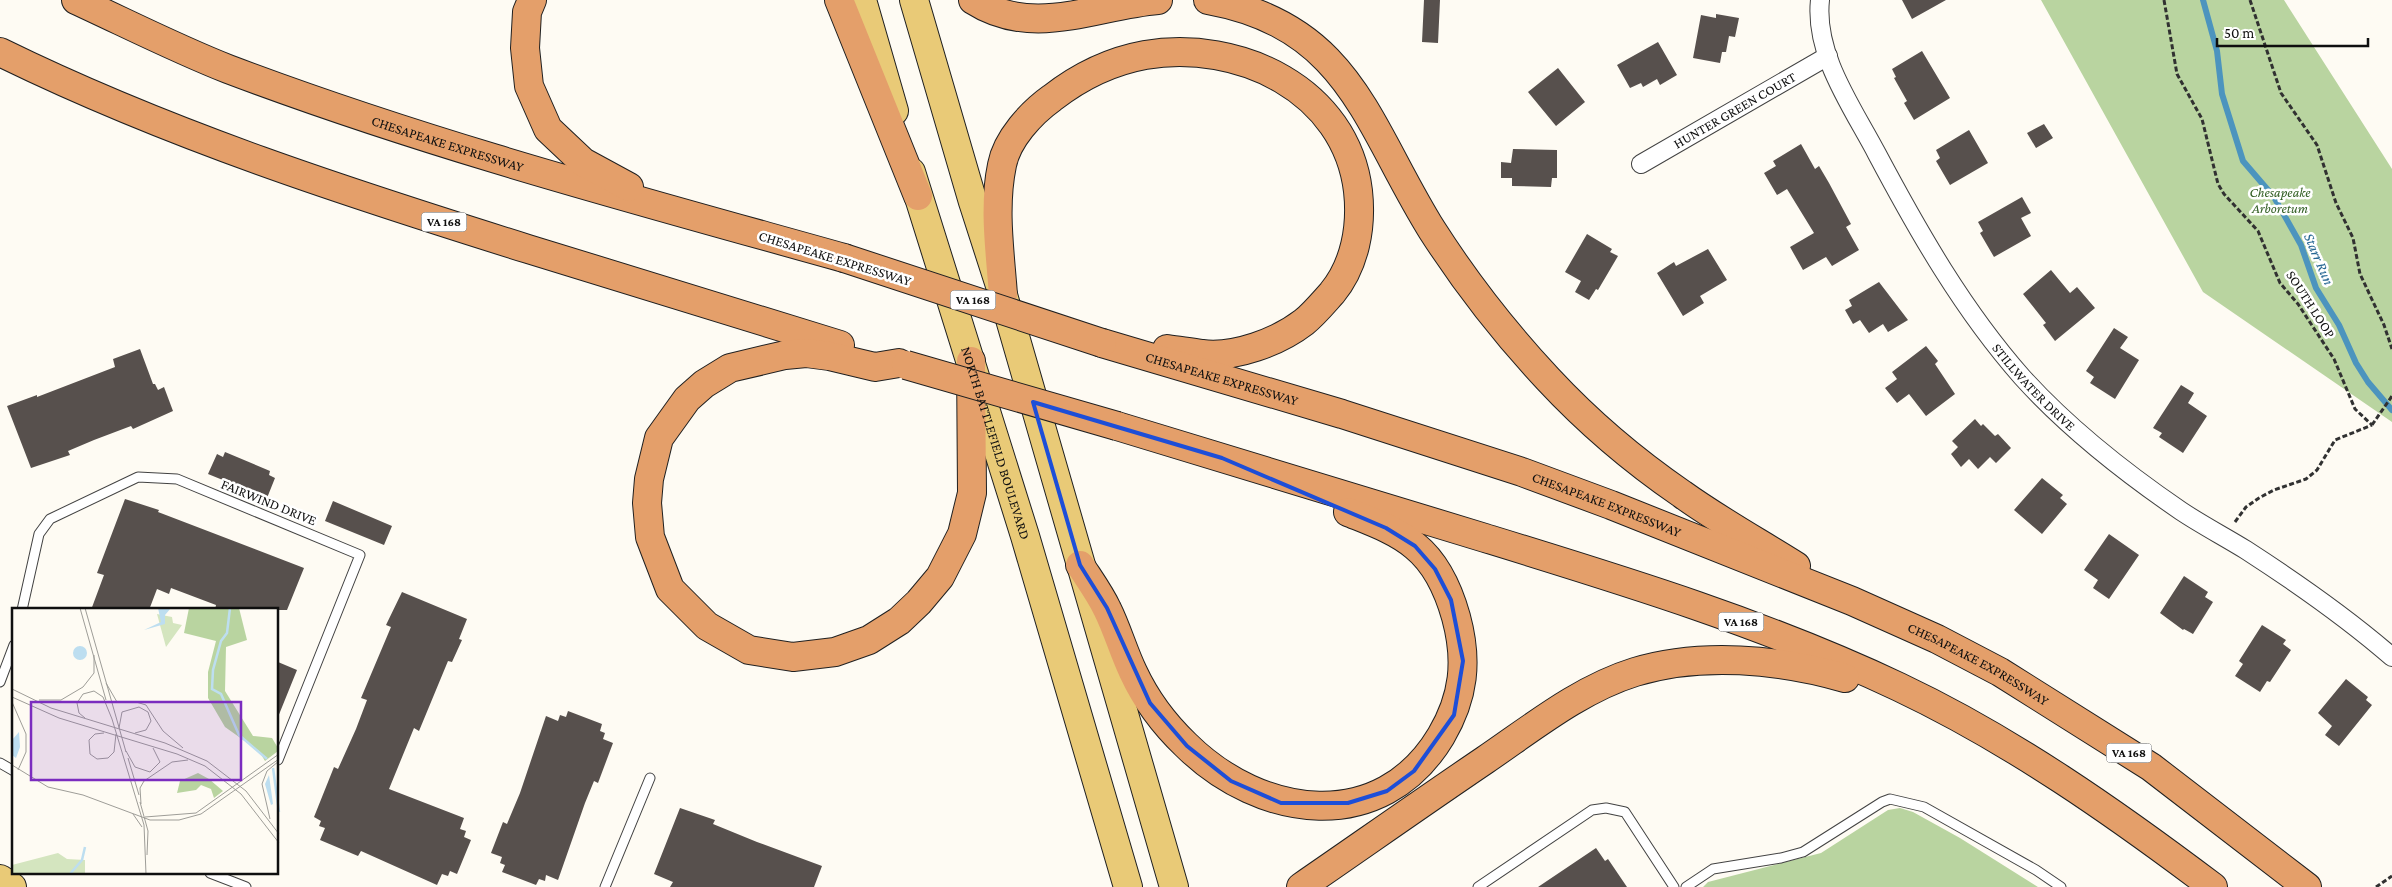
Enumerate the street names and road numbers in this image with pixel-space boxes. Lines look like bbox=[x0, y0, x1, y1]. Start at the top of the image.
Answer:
street label: HUNTER GREEN COURT bbox=[1671, 68, 1799, 152]
street label: CHESAPEAKE EXPRESSWAY bbox=[370, 112, 526, 175]
road number: VA 168 bbox=[422, 212, 466, 232]
street label: CHESAPEAKE EXPRESSWAY bbox=[757, 227, 914, 289]
street label: SOUTH LOOP bbox=[2283, 267, 2339, 341]
road number: VA 168 bbox=[950, 290, 996, 310]
street label: STILLWATER DRIVE bbox=[1989, 340, 2079, 434]
street label: NORTH BATTLEFIELD BOULEVARD bbox=[958, 345, 1034, 541]
street label: CHESAPEAKE EXPRESSWAY bbox=[1144, 348, 1301, 409]
street label: CHESAPEAKE EXPRESSWAY bbox=[1530, 468, 1684, 540]
street label: FAIRWIND DRIVE bbox=[219, 476, 319, 529]
road number: VA 168 bbox=[1718, 612, 1764, 632]
street label: CHESAPEAKE EXPRESSWAY bbox=[1905, 619, 2052, 709]
road number: VA 168 bbox=[2106, 744, 2152, 762]

